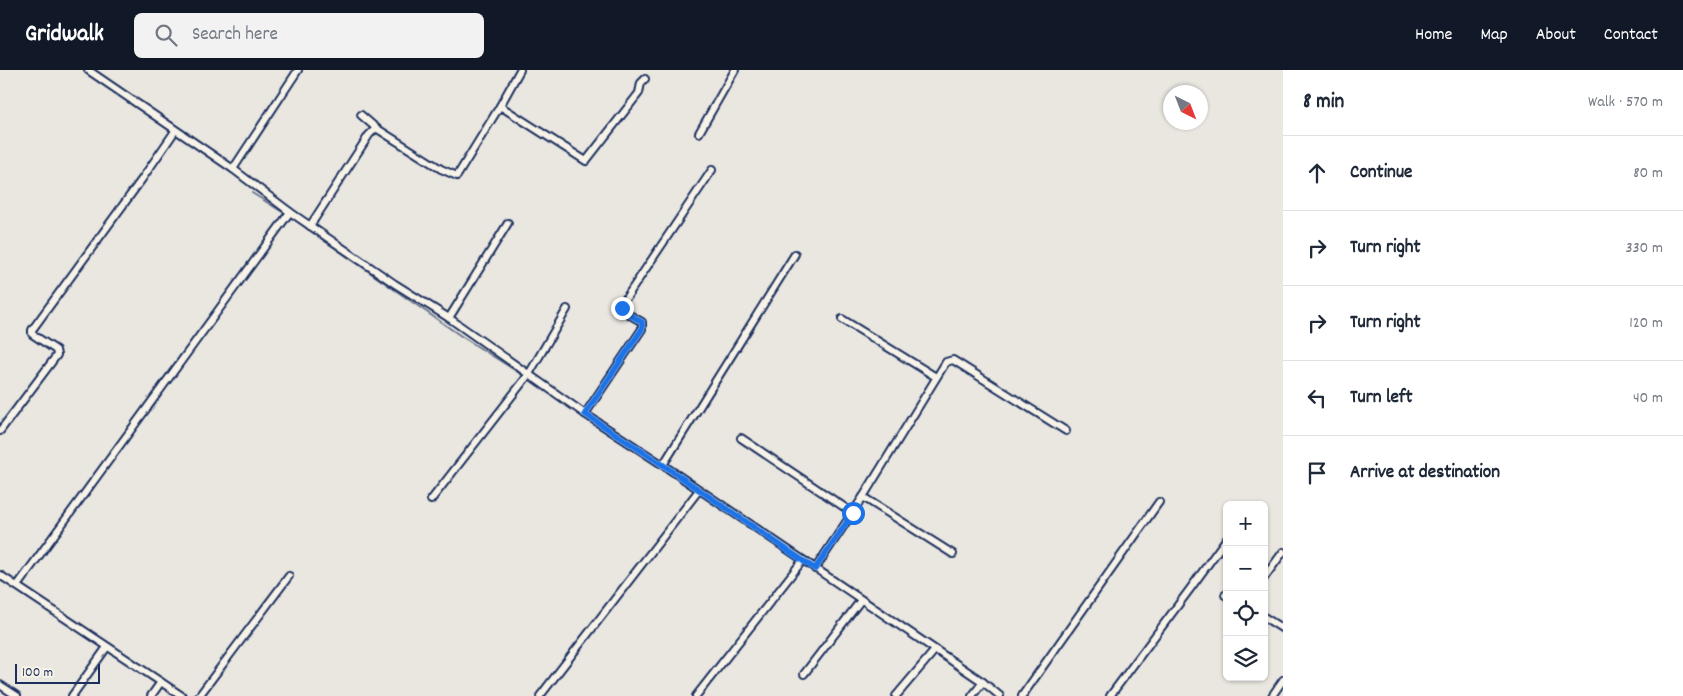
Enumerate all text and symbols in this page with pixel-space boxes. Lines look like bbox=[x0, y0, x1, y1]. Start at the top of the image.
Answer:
search box bbox=[134, 13, 484, 58]
text: Gridwalk bbox=[25, 18, 104, 52]
icon: search bbox=[152, 21, 180, 49]
text: Search here bbox=[192, 22, 278, 49]
text: Home bbox=[1415, 23, 1452, 48]
text: Map bbox=[1480, 23, 1508, 48]
text: About bbox=[1536, 23, 1576, 48]
text: Contact bbox=[1604, 23, 1658, 48]
north arrow bbox=[1163, 85, 1208, 130]
text: 8 min bbox=[1303, 88, 1344, 118]
text: Walk · 570 m bbox=[1588, 91, 1663, 114]
icon: ahead bbox=[1303, 159, 1331, 187]
text: Continue bbox=[1350, 160, 1412, 187]
text: 80 m bbox=[1633, 162, 1663, 185]
icon: right bbox=[1303, 234, 1331, 262]
text: Turn right bbox=[1350, 235, 1421, 262]
text: 330 m bbox=[1625, 237, 1663, 260]
route end bbox=[611, 297, 634, 320]
icon: right bbox=[1303, 309, 1331, 337]
text: Turn right bbox=[1350, 310, 1421, 337]
text: 120 m bbox=[1629, 312, 1663, 335]
icon: left bbox=[1303, 384, 1331, 412]
text: Turn left bbox=[1350, 385, 1413, 412]
text: 40 m bbox=[1633, 387, 1663, 410]
icon: arrive bbox=[1303, 459, 1331, 487]
text: Arrive at destination bbox=[1350, 460, 1500, 487]
map controls bbox=[1223, 501, 1268, 681]
button: + bbox=[1223, 501, 1268, 546]
route start bbox=[842, 502, 865, 525]
button: − bbox=[1223, 546, 1268, 591]
button: locate bbox=[1223, 591, 1268, 636]
button: layers bbox=[1223, 636, 1268, 681]
scale bar bbox=[15, 661, 100, 684]
text: 100 m bbox=[22, 663, 53, 683]

